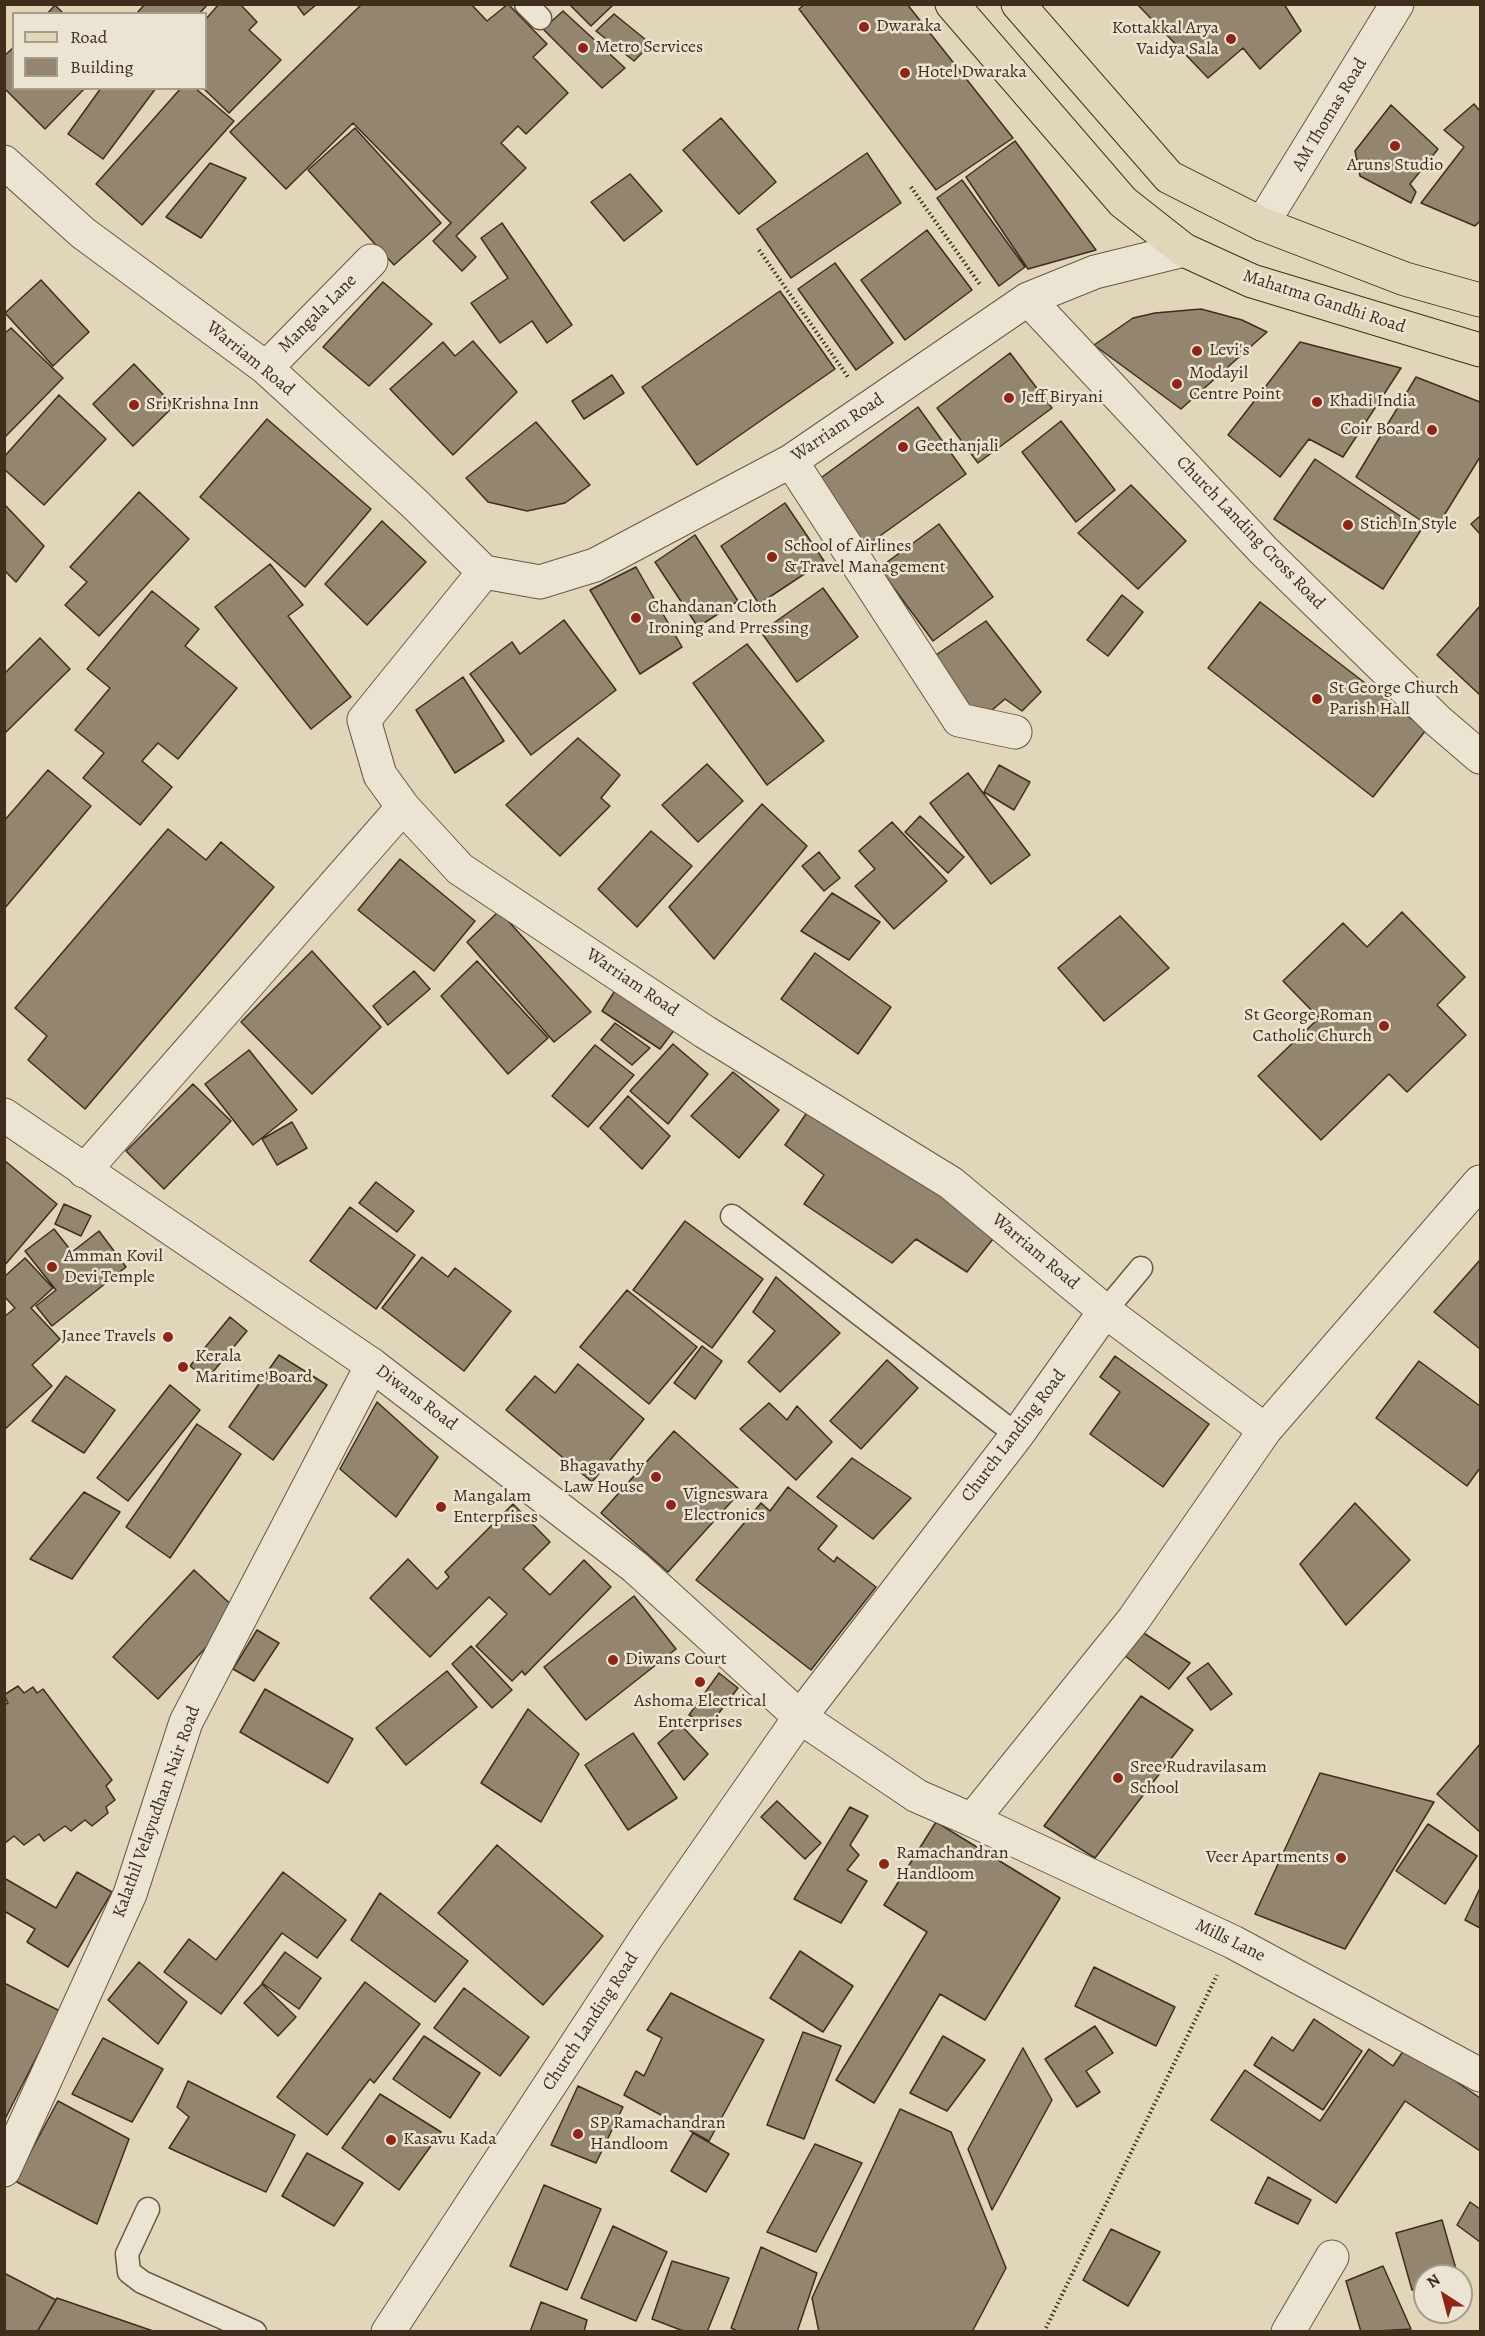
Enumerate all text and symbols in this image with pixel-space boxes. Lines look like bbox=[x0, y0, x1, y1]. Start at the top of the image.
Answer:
legend bbox=[12, 12, 207, 90]
place label: Dwaraka bbox=[876, 16, 942, 38]
place label: Kottakkal Arya Vaidya Sala bbox=[1112, 18, 1219, 60]
marker: Dwaraka bbox=[857, 20, 871, 34]
text: Road bbox=[70, 25, 107, 49]
marker: Kottakkal Arya Vaidya Sala bbox=[1224, 32, 1238, 46]
place label: Metro Services bbox=[595, 37, 703, 59]
marker: Metro Services bbox=[576, 41, 590, 55]
text: Building bbox=[70, 55, 134, 79]
street label: AM Thomas Road bbox=[1288, 55, 1372, 175]
place label: Hotel Dwaraka bbox=[917, 62, 1027, 84]
marker: Hotel Dwaraka bbox=[898, 66, 912, 80]
marker: Aruns Studio bbox=[1388, 139, 1402, 153]
place label: Aruns Studio bbox=[1347, 155, 1443, 177]
street label: Mahatma Gandhi Road bbox=[1240, 265, 1408, 339]
street label: Mangala Lane bbox=[274, 270, 362, 358]
street label: Warriam Road bbox=[202, 317, 298, 401]
place label: Levi's bbox=[1209, 340, 1250, 362]
marker: Levi's bbox=[1190, 344, 1204, 358]
place label: Modayil Centre Point bbox=[1189, 363, 1281, 406]
marker: Modayil Centre Point bbox=[1170, 377, 1184, 391]
place label: Jeff Biryani bbox=[1021, 387, 1103, 409]
street label: Warriam Road bbox=[788, 389, 888, 467]
marker: Jeff Biryani bbox=[1002, 391, 1016, 405]
place label: Khadi India bbox=[1329, 391, 1416, 413]
place label: Sri Krishna Inn bbox=[146, 394, 259, 416]
marker: Khadi India bbox=[1310, 395, 1324, 409]
marker: Sri Krishna Inn bbox=[127, 398, 141, 412]
place label: Coir Board bbox=[1340, 419, 1420, 441]
marker: Coir Board bbox=[1425, 423, 1439, 437]
place label: Geethanjali bbox=[915, 436, 999, 458]
marker: Geethanjali bbox=[896, 440, 910, 454]
street label: Church Landing Cross Road bbox=[1171, 452, 1329, 614]
place label: Stich In Style bbox=[1360, 514, 1457, 536]
marker: Stich In Style bbox=[1341, 518, 1355, 532]
place label: School of Airlines & Travel Management bbox=[784, 536, 946, 578]
marker: School of Airlines & Travel Management bbox=[765, 550, 779, 564]
place label: Chandanan Cloth Ironing and Prressing bbox=[648, 597, 809, 640]
marker: Chandanan Cloth Ironing and Prressing bbox=[629, 611, 643, 625]
place label: St George Church Parish Hall bbox=[1329, 678, 1459, 720]
marker: St George Church Parish Hall bbox=[1310, 692, 1324, 706]
street label: Warriam Road bbox=[582, 944, 682, 1022]
place label: St George Roman Catholic Church bbox=[1244, 1005, 1372, 1048]
marker: St George Roman Catholic Church bbox=[1377, 1019, 1391, 1033]
street label: Warriam Road bbox=[987, 1209, 1083, 1295]
place label: Amman Kovil Devi Temple bbox=[64, 1246, 163, 1288]
marker: Amman Kovil Devi Temple bbox=[45, 1260, 59, 1274]
place label: Janee Travels bbox=[61, 1326, 156, 1348]
marker: Janee Travels bbox=[161, 1330, 175, 1344]
place label: Kerala Maritime Board bbox=[195, 1346, 312, 1388]
marker: Kerala Maritime Board bbox=[176, 1360, 190, 1374]
street label: Diwans Road bbox=[371, 1360, 461, 1436]
street label: Church Landing Road bbox=[957, 1366, 1071, 1506]
place label: Bhagavathy Law House bbox=[559, 1456, 644, 1498]
marker: Bhagavathy Law House bbox=[649, 1470, 663, 1484]
place label: Vigneswara Electronics bbox=[683, 1484, 768, 1526]
place label: Mangalam Enterprises bbox=[453, 1486, 538, 1528]
marker: Vigneswara Electronics bbox=[664, 1498, 678, 1512]
marker: Mangalam Enterprises bbox=[434, 1500, 448, 1514]
place label: Diwans Court bbox=[625, 1649, 727, 1671]
marker: Diwans Court bbox=[606, 1653, 620, 1667]
marker: Ashoma Electrical Enterprises bbox=[693, 1675, 707, 1689]
place label: Ashoma Electrical Enterprises bbox=[634, 1691, 766, 1734]
street label: Kalathil Velayudhan Nair Road bbox=[109, 1703, 205, 1921]
place label: Sree Rudravilasam School bbox=[1130, 1757, 1267, 1800]
marker: Sree Rudravilasam School bbox=[1111, 1771, 1125, 1785]
place label: Ramachandran Handloom bbox=[896, 1843, 1009, 1886]
place label: Veer Apartments bbox=[1206, 1847, 1329, 1869]
marker: Veer Apartments bbox=[1334, 1851, 1348, 1865]
marker: Ramachandran Handloom bbox=[877, 1857, 891, 1871]
street label: Mills Lane bbox=[1191, 1915, 1269, 1967]
street label: Church Landing Road bbox=[538, 1949, 644, 2095]
place label: SP Ramachandran Handloom bbox=[590, 2113, 726, 2156]
marker: SP Ramachandran Handloom bbox=[571, 2127, 585, 2141]
place label: Kasavu Kada bbox=[403, 2129, 497, 2151]
marker: Kasavu Kada bbox=[384, 2133, 398, 2147]
north arrow bbox=[1413, 2264, 1473, 2324]
text: N bbox=[1422, 2269, 1445, 2293]

